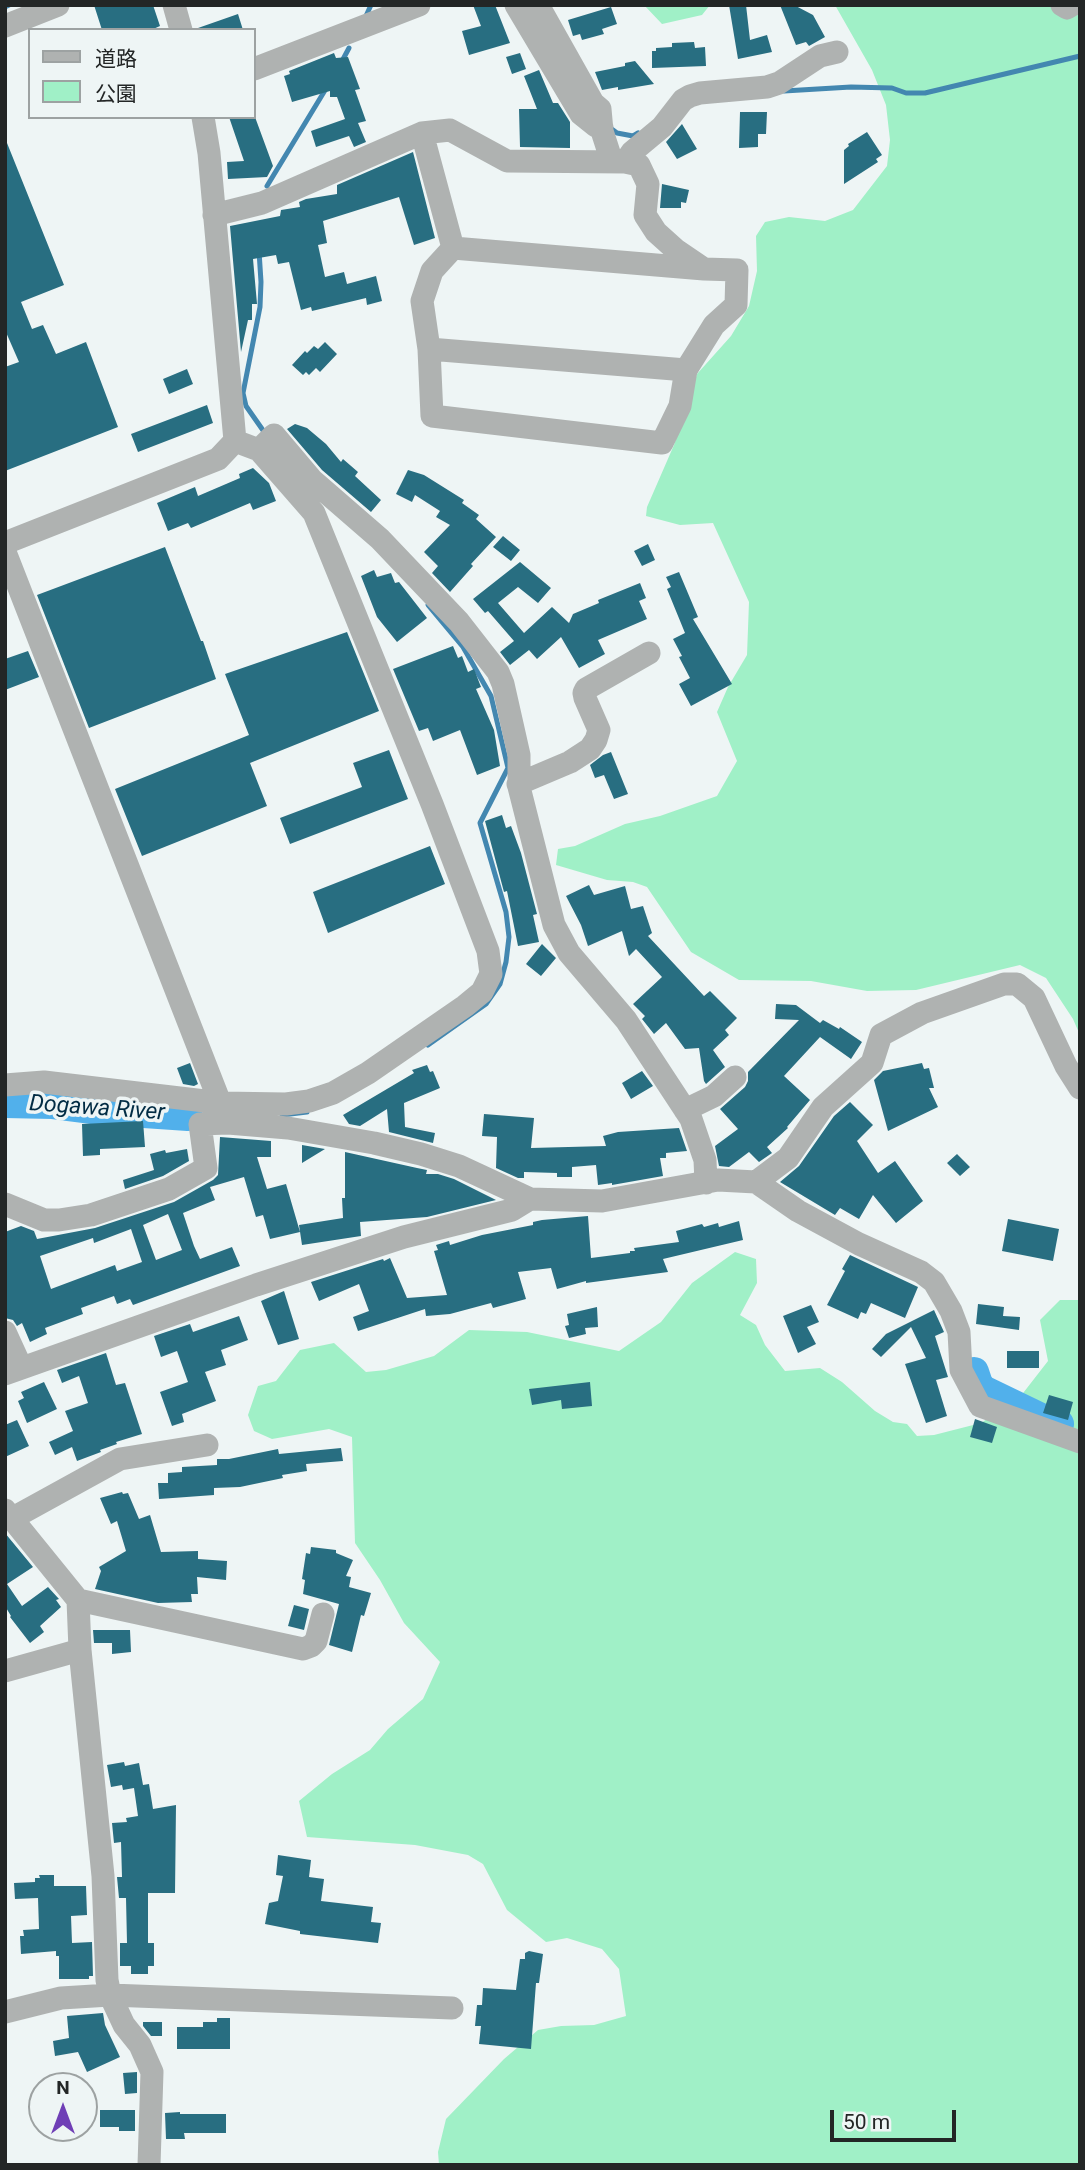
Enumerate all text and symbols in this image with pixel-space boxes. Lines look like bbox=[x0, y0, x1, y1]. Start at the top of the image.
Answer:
legend bbox=[28, 28, 256, 119]
text: 道路 bbox=[95, 47, 137, 71]
text: 公園 bbox=[95, 82, 137, 106]
water label: Dogawa River bbox=[28, 1090, 166, 1128]
north arrow bbox=[28, 2072, 98, 2142]
text: N bbox=[56, 2076, 70, 2099]
scale bar bbox=[833, 2096, 959, 2140]
text: 50 m bbox=[843, 2110, 890, 2134]

